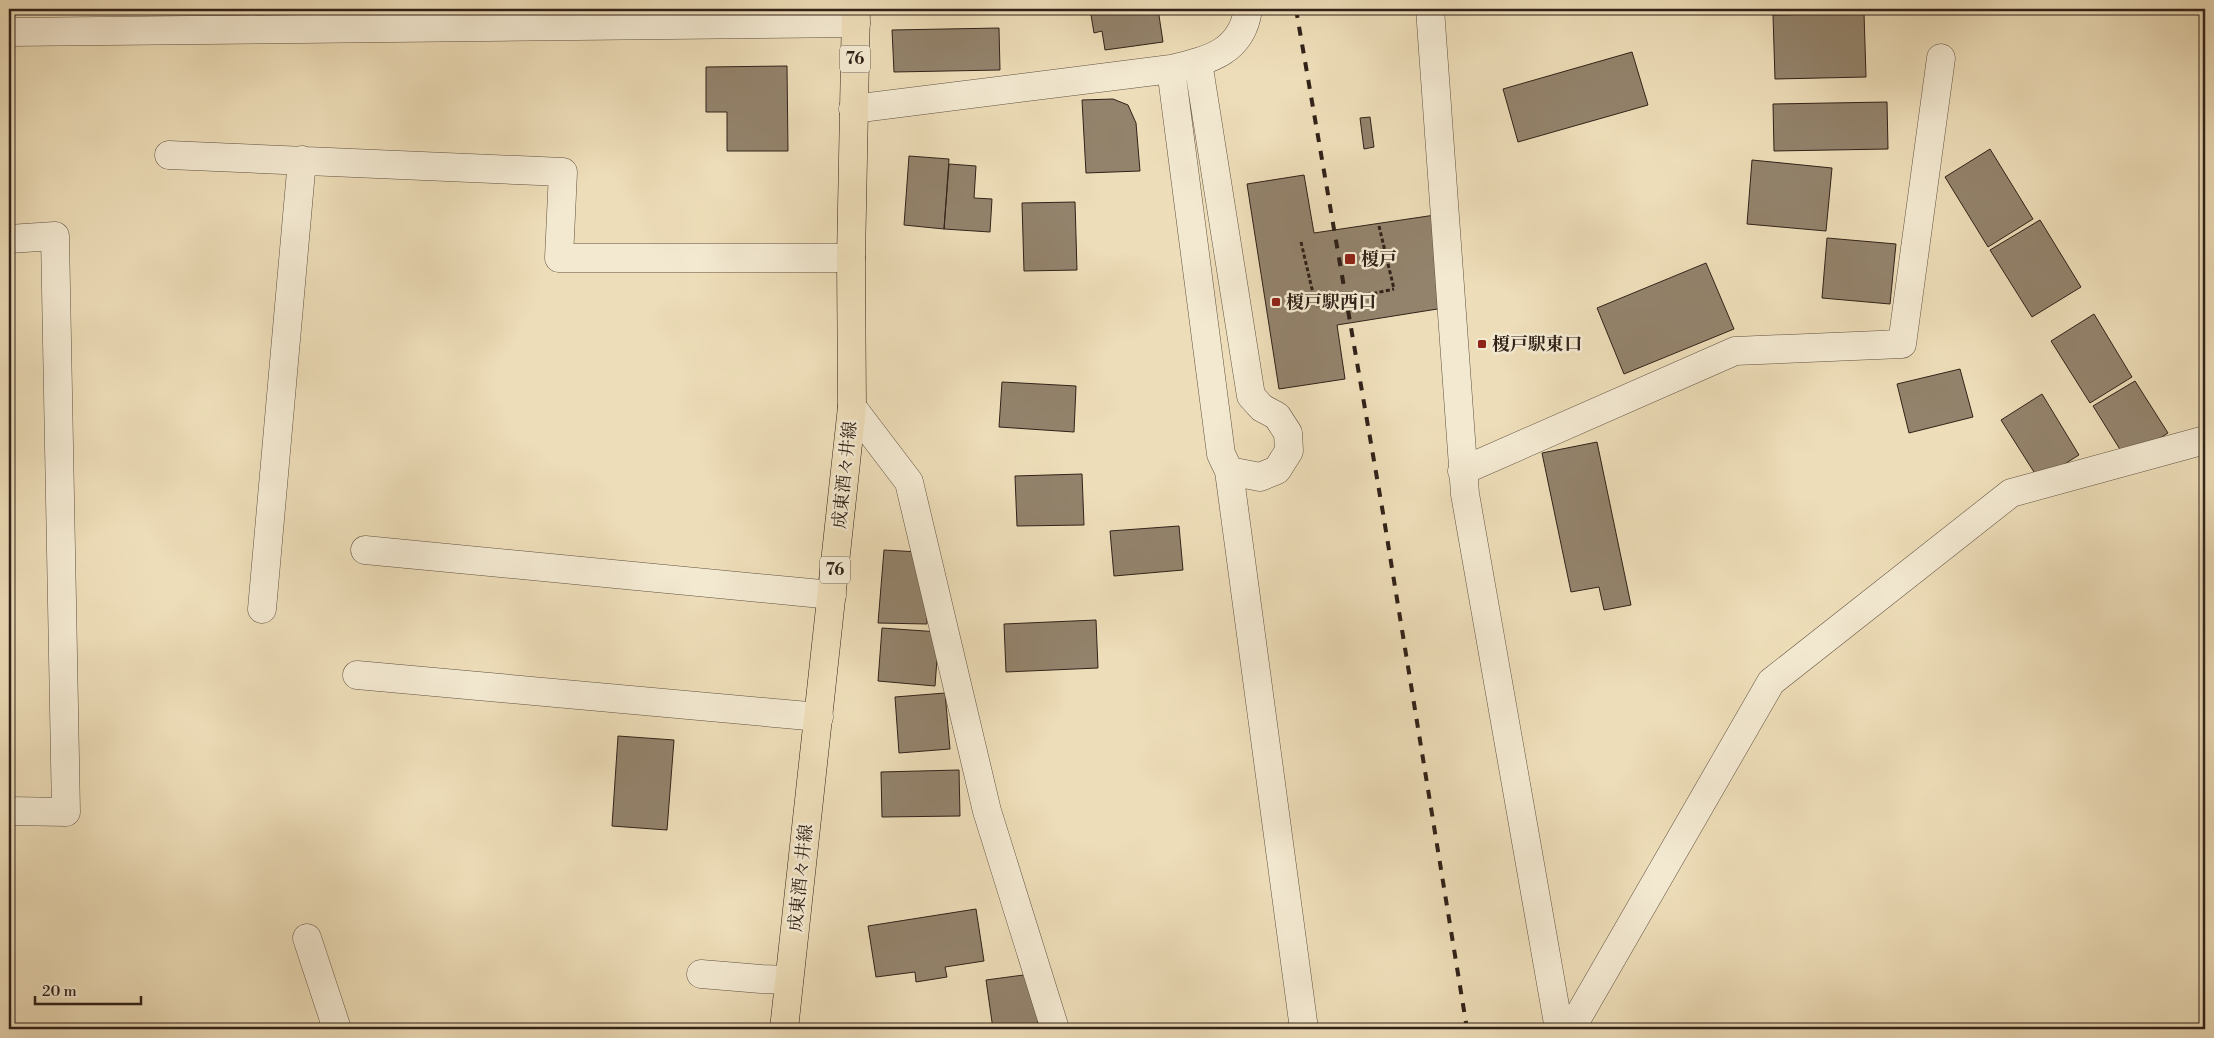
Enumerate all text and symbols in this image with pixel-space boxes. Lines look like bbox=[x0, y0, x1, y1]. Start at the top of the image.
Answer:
road number: 76 bbox=[840, 46, 870, 72]
place label: 榎戸 bbox=[1361, 248, 1397, 271]
marker: 榎戸 bbox=[1343, 252, 1357, 266]
place label: 榎戸駅西口 bbox=[1286, 291, 1376, 314]
marker: 榎戸駅西口 bbox=[1270, 296, 1282, 308]
place label: 榎戸駅東口 bbox=[1492, 333, 1582, 356]
marker: 榎戸駅東口 bbox=[1476, 338, 1488, 350]
street label: 成東酒々井線 bbox=[828, 420, 862, 530]
road number: 76 bbox=[820, 556, 850, 584]
street label: 成東酒々井線 bbox=[784, 823, 818, 933]
scale bar bbox=[35, 973, 141, 1005]
text: 20 m bbox=[42, 982, 77, 1001]

